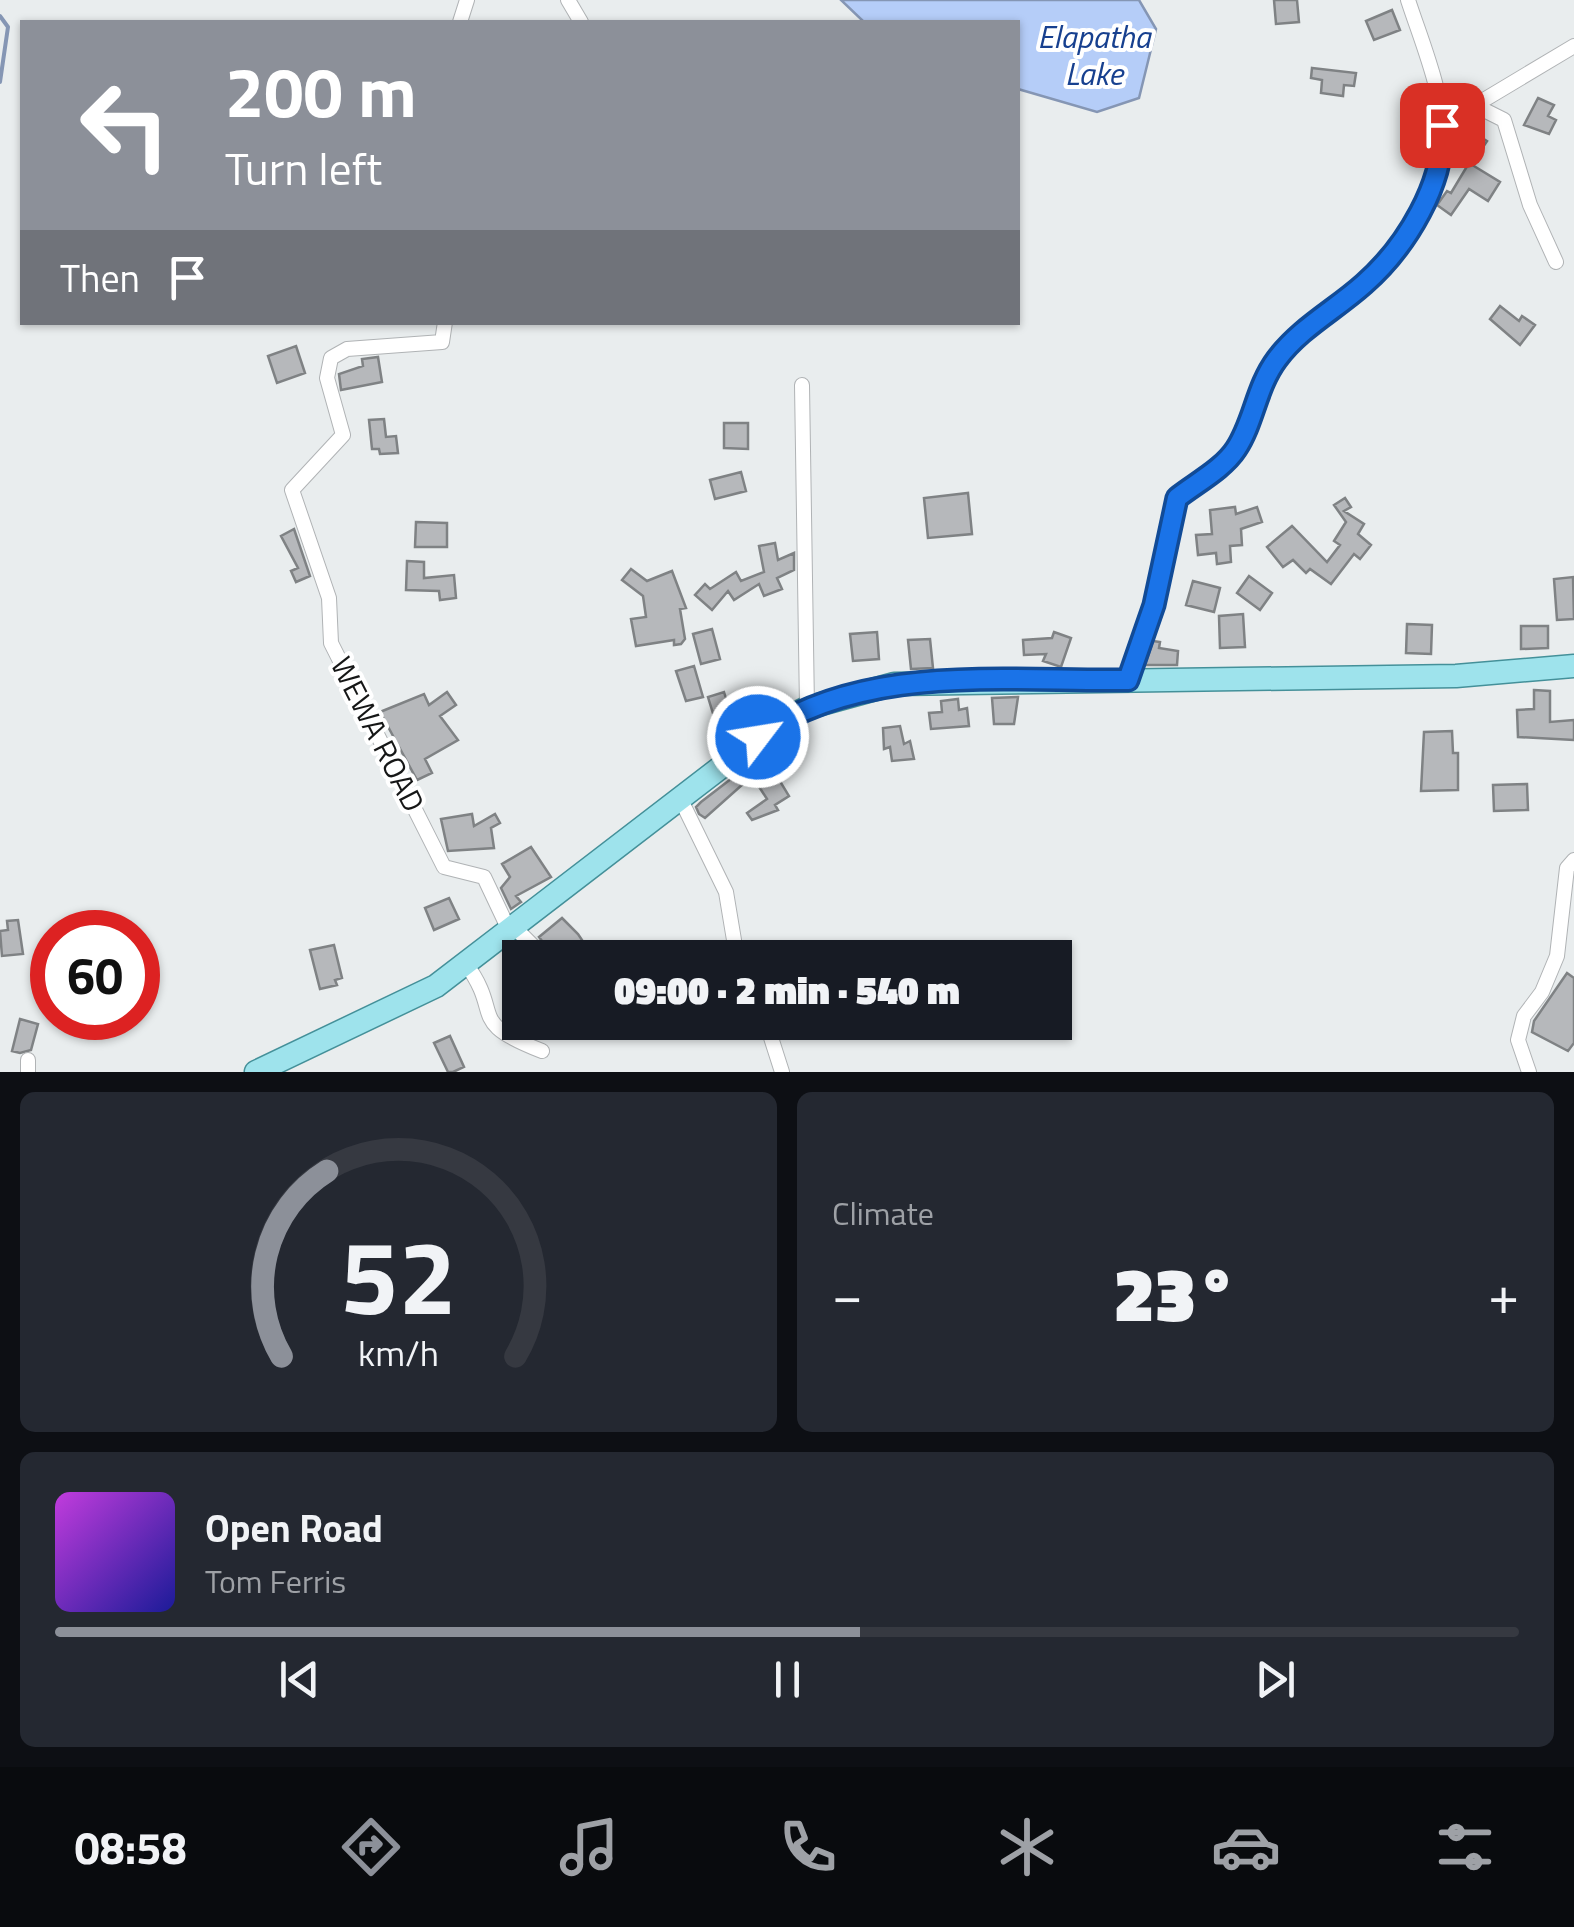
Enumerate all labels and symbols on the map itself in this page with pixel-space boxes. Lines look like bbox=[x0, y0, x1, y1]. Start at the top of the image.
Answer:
water label: Elapatha Lake bbox=[1037, 12, 1153, 97]
pin bbox=[1400, 83, 1485, 168]
street label: WEWA ROAD bbox=[319, 648, 437, 820]
position arrow bbox=[706, 685, 810, 789]
speed limit sign: 60 bbox=[30, 910, 160, 1040]

